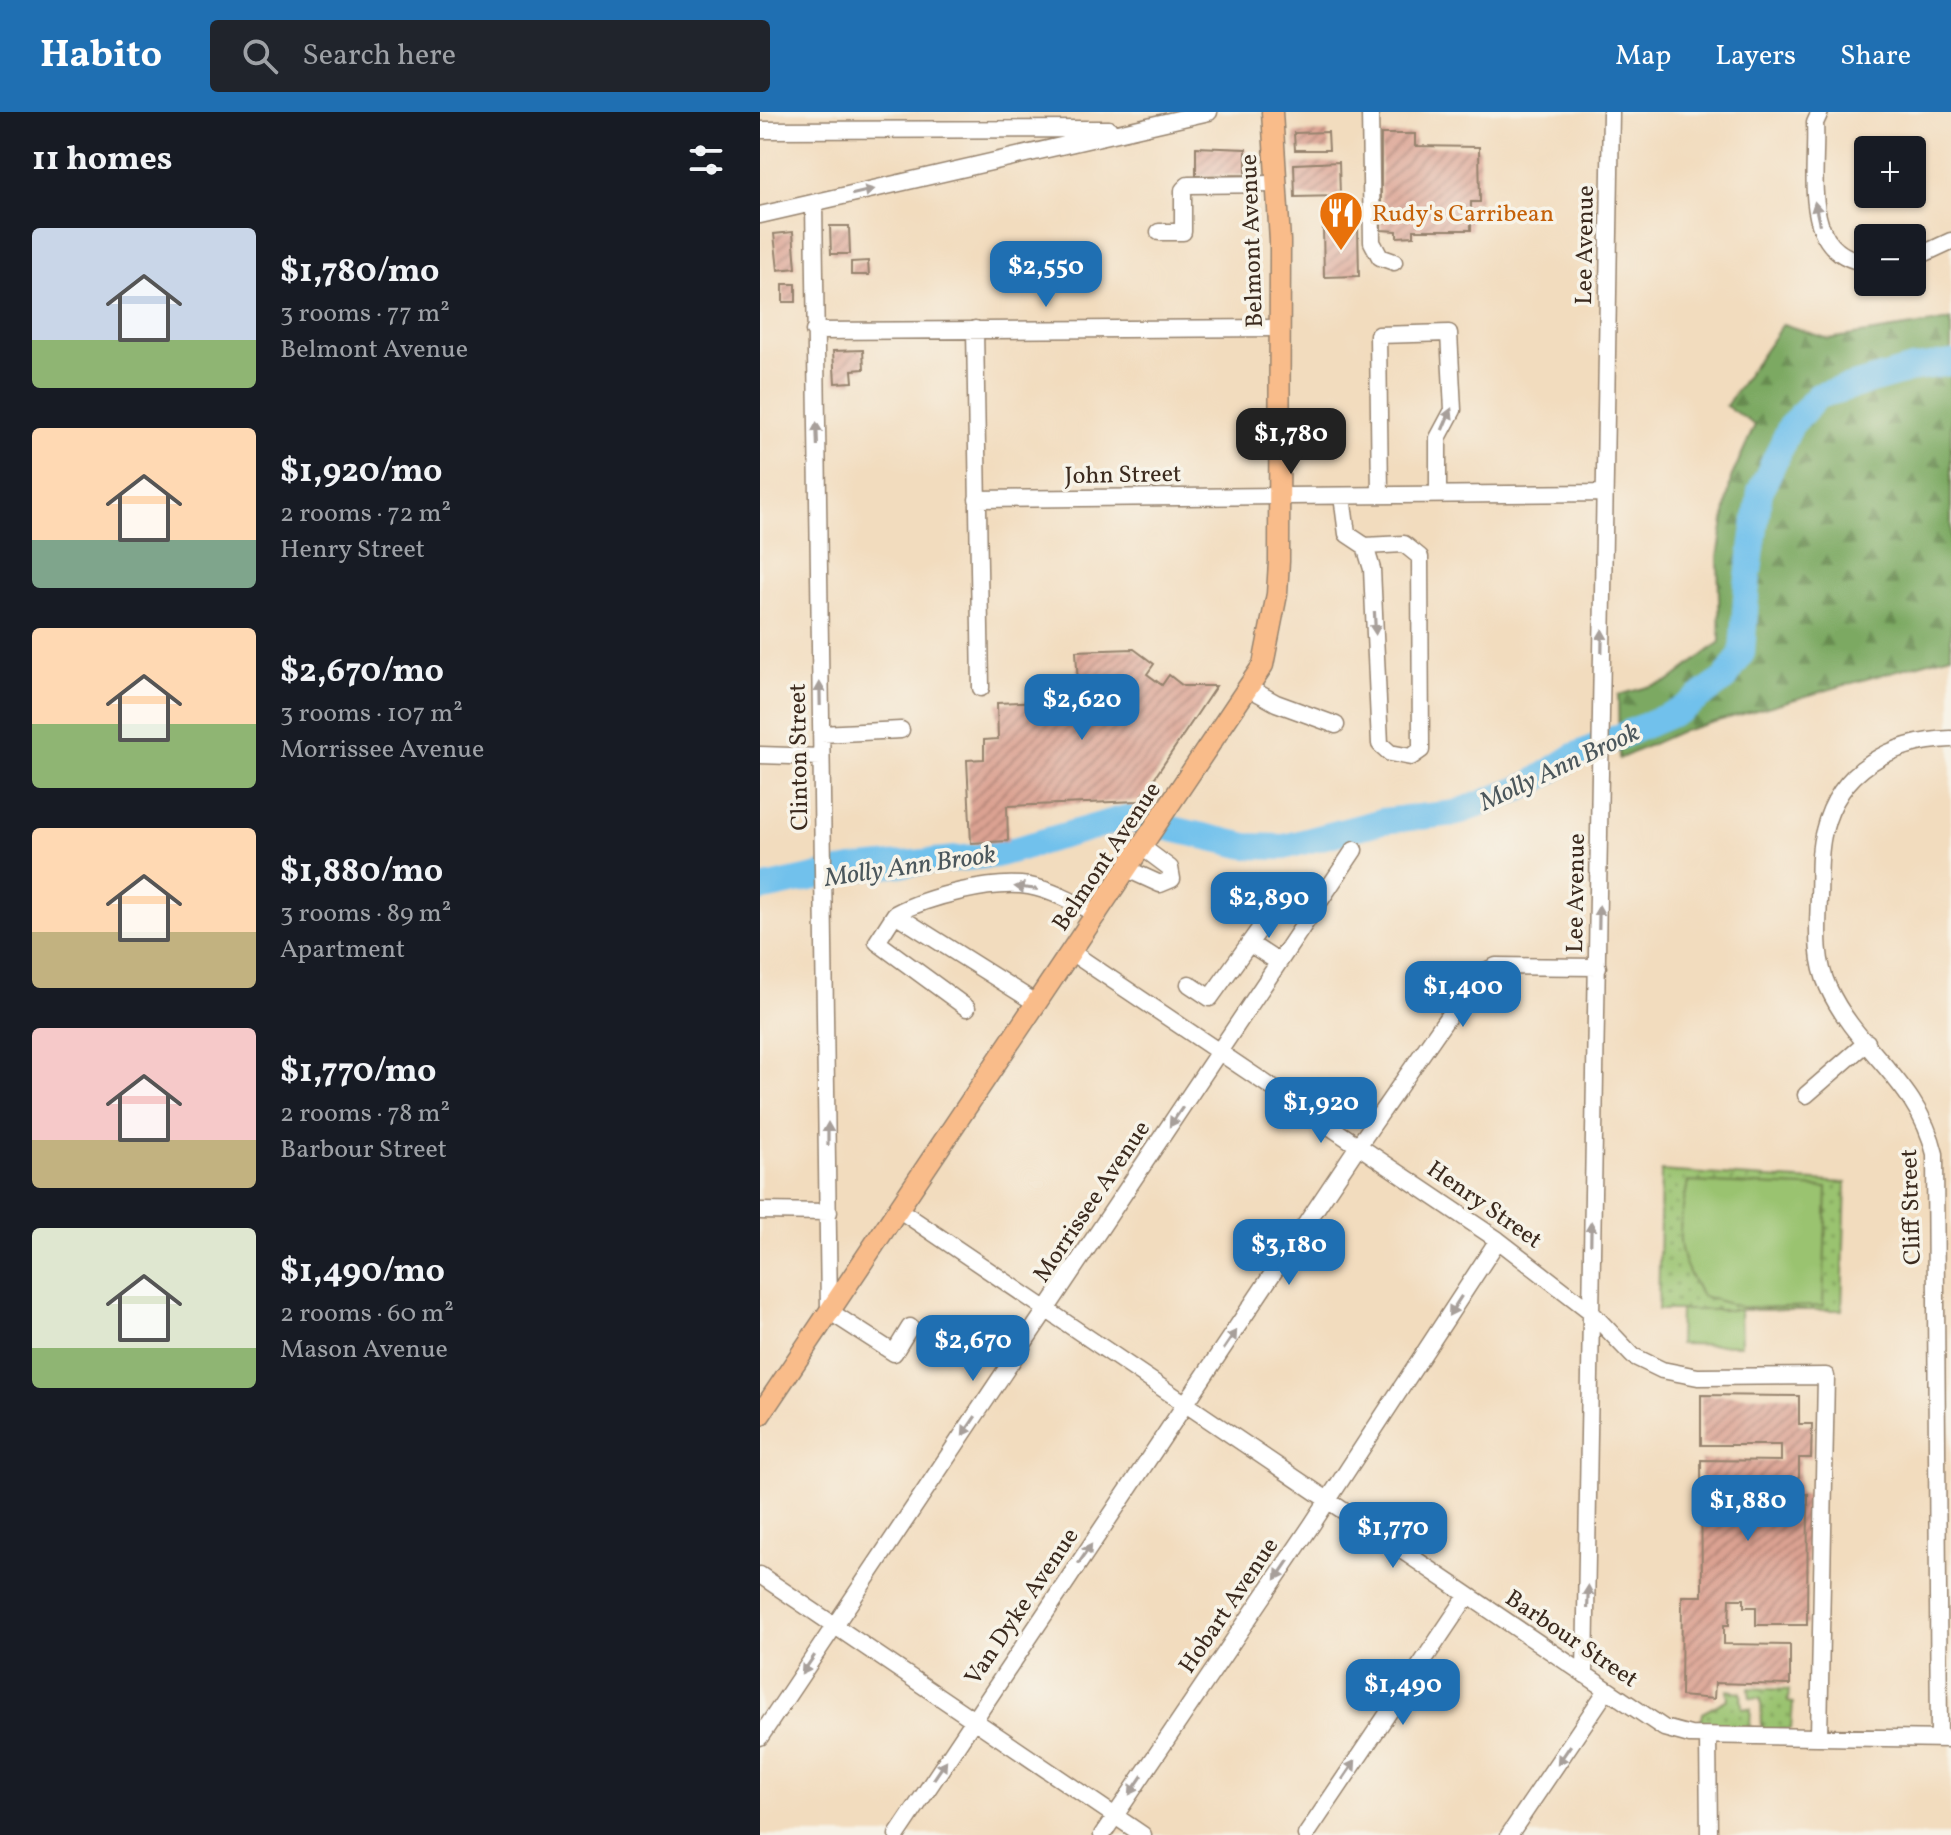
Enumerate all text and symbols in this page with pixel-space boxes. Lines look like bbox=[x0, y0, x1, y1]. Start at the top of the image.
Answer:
search box bbox=[210, 20, 770, 92]
text: Habito bbox=[40, 30, 162, 83]
icon: search bbox=[238, 34, 282, 78]
text: Search here bbox=[302, 35, 456, 77]
text: Map bbox=[1615, 37, 1671, 76]
text: Layers bbox=[1715, 37, 1796, 76]
text: Share bbox=[1840, 37, 1911, 76]
map controls bbox=[1854, 136, 1926, 296]
button: + bbox=[1854, 136, 1926, 208]
text: 11 homes bbox=[32, 137, 172, 184]
icon: filters bbox=[684, 138, 728, 182]
street label: Belmont Avenue bbox=[1233, 154, 1273, 328]
one-way arrow bbox=[851, 185, 876, 198]
street label: Lee Avenue bbox=[1568, 185, 1604, 305]
restaurant icon: Rudy's Carribean bbox=[1317, 189, 1365, 252]
place label: Rudy's Carribean bbox=[1372, 198, 1554, 232]
one-way arrow bbox=[1810, 200, 1823, 225]
button: − bbox=[1854, 224, 1926, 296]
pin: $2,550 bbox=[981, 241, 1111, 309]
text: $1,780/mo bbox=[280, 249, 439, 296]
text: $2,550 bbox=[1008, 249, 1084, 285]
icon: home bbox=[96, 260, 192, 356]
text: 3 rooms · 77 m² bbox=[280, 296, 450, 332]
text: Belmont Avenue bbox=[280, 332, 468, 368]
one-way arrow bbox=[1441, 407, 1454, 431]
pin: $1,780 bbox=[1226, 408, 1356, 476]
text: $1,780 bbox=[1254, 416, 1328, 452]
one-way arrow bbox=[811, 421, 824, 446]
text: $1,920/mo bbox=[280, 449, 443, 496]
street label: John Street bbox=[1064, 458, 1182, 494]
icon: home bbox=[96, 460, 192, 556]
text: 2 rooms · 72 m² bbox=[280, 496, 451, 532]
text: Henry Street bbox=[280, 532, 425, 568]
one-way arrow bbox=[1369, 611, 1382, 636]
one-way arrow bbox=[1596, 628, 1609, 653]
text: $2,670/mo bbox=[280, 649, 444, 696]
icon: home bbox=[96, 660, 192, 756]
pin: $2,620 bbox=[1017, 674, 1147, 742]
one-way arrow bbox=[814, 681, 827, 706]
text: $2,620 bbox=[1042, 682, 1122, 718]
street label: Clinton Street bbox=[782, 683, 818, 831]
text: 3 rooms · 107 m² bbox=[280, 696, 463, 732]
water label: Molly Ann Brook bbox=[1473, 715, 1646, 821]
text: Morrissee Avenue bbox=[280, 732, 484, 768]
street label: Belmont Avenue bbox=[1045, 776, 1170, 939]
street label: Lee Avenue bbox=[1559, 833, 1595, 953]
water label: Molly Ann Brook bbox=[821, 837, 998, 897]
text: $1,880/mo bbox=[280, 849, 443, 896]
icon: home bbox=[96, 860, 192, 956]
pin: $2,890 bbox=[1204, 872, 1334, 940]
text: $2,890 bbox=[1229, 880, 1309, 916]
one-way arrow bbox=[1013, 881, 1038, 894]
text: 3 rooms · 89 m² bbox=[280, 896, 451, 932]
one-way arrow bbox=[1593, 904, 1605, 929]
text: Apartment bbox=[280, 932, 405, 968]
pin: $1,400 bbox=[1398, 961, 1528, 1029]
text: $1,400 bbox=[1423, 969, 1503, 1005]
text: $1,770/mo bbox=[280, 1049, 437, 1096]
icon: home bbox=[96, 1060, 192, 1156]
pin: $1,920 bbox=[1256, 1077, 1386, 1145]
text: $1,920 bbox=[1283, 1085, 1359, 1121]
text: 2 rooms · 78 m² bbox=[280, 1096, 450, 1132]
one-way arrow bbox=[1168, 1106, 1183, 1127]
street label: Morrissee Avenue bbox=[1026, 1114, 1159, 1290]
one-way arrow bbox=[822, 1121, 834, 1146]
text: Barbour Street bbox=[280, 1132, 447, 1168]
street label: Cliff Street bbox=[1893, 1148, 1931, 1266]
street label: Henry Street bbox=[1419, 1153, 1548, 1258]
pin: $3,180 bbox=[1224, 1219, 1354, 1287]
one-way arrow bbox=[1585, 1220, 1598, 1245]
text: $3,180 bbox=[1251, 1227, 1327, 1263]
text: $1,490/mo bbox=[280, 1249, 445, 1296]
icon: home bbox=[96, 1260, 192, 1356]
one-way arrow bbox=[1448, 1295, 1463, 1316]
text: 2 rooms · 60 m² bbox=[280, 1296, 454, 1332]
pin: $2,670 bbox=[908, 1315, 1038, 1383]
text: $2,670 bbox=[934, 1323, 1012, 1359]
one-way arrow bbox=[1222, 1329, 1236, 1351]
text: Mason Avenue bbox=[280, 1332, 448, 1368]
one-way arrow bbox=[962, 1415, 977, 1436]
pin: $1,880 bbox=[1683, 1475, 1813, 1543]
text: $1,880 bbox=[1710, 1483, 1786, 1519]
pin: $1,770 bbox=[1328, 1502, 1458, 1570]
text: $1,770 bbox=[1357, 1510, 1429, 1546]
street label: Van Dyke Avenue bbox=[957, 1522, 1088, 1693]
street label: Hobart Avenue bbox=[1172, 1531, 1288, 1681]
one-way arrow bbox=[1077, 1544, 1092, 1565]
one-way arrow bbox=[1274, 1559, 1289, 1580]
street label: Barbour Street bbox=[1497, 1582, 1644, 1697]
one-way arrow bbox=[1582, 1584, 1595, 1609]
one-way arrow bbox=[802, 1654, 816, 1676]
pin: $1,490 bbox=[1338, 1659, 1468, 1727]
text: $1,490 bbox=[1364, 1667, 1442, 1703]
one-way arrow bbox=[1556, 1744, 1571, 1765]
one-way arrow bbox=[932, 1759, 947, 1781]
one-way arrow bbox=[1341, 1760, 1356, 1781]
one-way arrow bbox=[1128, 1774, 1143, 1795]

